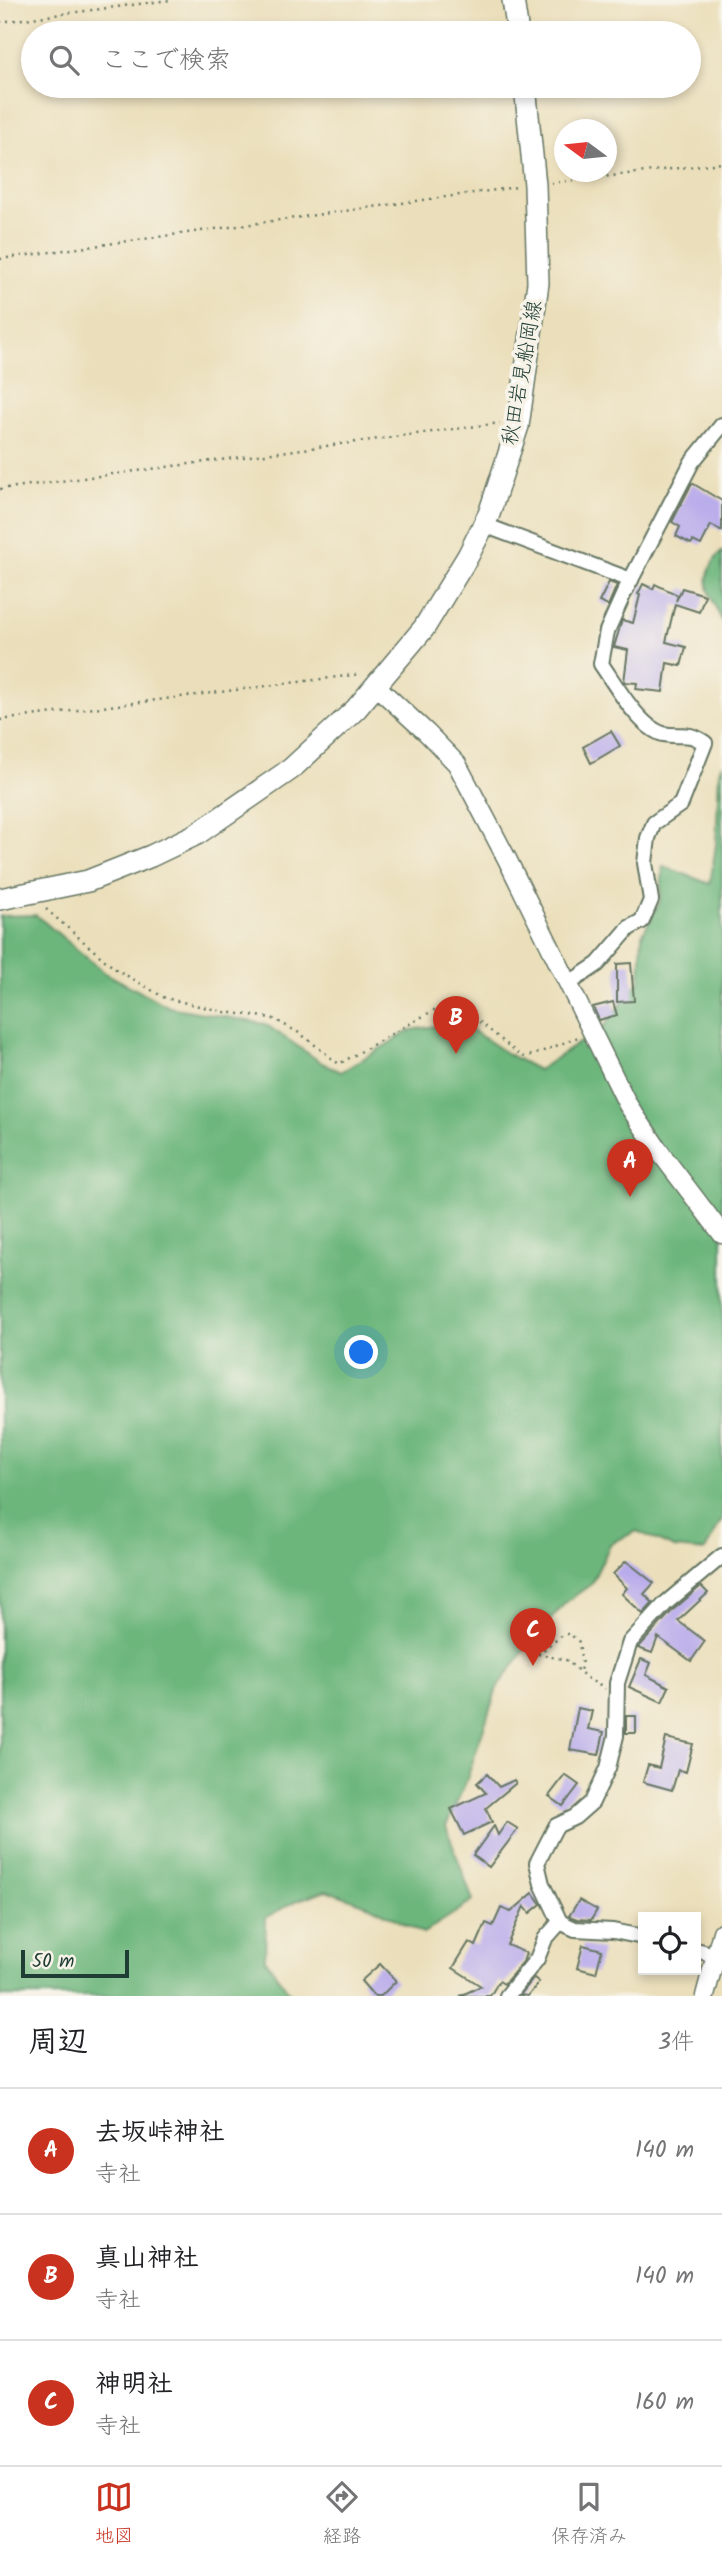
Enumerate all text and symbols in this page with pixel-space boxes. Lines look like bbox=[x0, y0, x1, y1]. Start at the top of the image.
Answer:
search box bbox=[21, 21, 701, 98]
text: ここで検索 bbox=[101, 40, 231, 82]
icon: search bbox=[45, 41, 83, 79]
north arrow bbox=[554, 119, 617, 182]
street label: 秋田岩見船岡線 bbox=[494, 298, 552, 448]
pin: B bbox=[433, 996, 479, 1054]
pin: A bbox=[607, 1139, 653, 1197]
your location bbox=[344, 1335, 378, 1369]
pin: C bbox=[510, 1608, 556, 1666]
map controls bbox=[638, 1912, 701, 1975]
button: locate bbox=[638, 1912, 701, 1975]
scale bar bbox=[21, 1947, 130, 1979]
text: 50 m bbox=[32, 1947, 74, 1977]
text: 周辺 bbox=[28, 2019, 88, 2067]
text: 3件 bbox=[658, 2025, 694, 2061]
text: 去坂峠神社 bbox=[95, 2112, 225, 2154]
text: A bbox=[44, 2133, 58, 2169]
text: 140 m bbox=[635, 2133, 694, 2169]
text: 寺社 bbox=[95, 2157, 141, 2193]
text: 真山神社 bbox=[95, 2238, 199, 2280]
text: B bbox=[44, 2259, 58, 2295]
text: 140 m bbox=[635, 2259, 694, 2295]
text: 寺社 bbox=[95, 2283, 141, 2319]
text: 神明社 bbox=[95, 2364, 173, 2406]
text: C bbox=[44, 2385, 58, 2421]
text: 160 m bbox=[635, 2385, 694, 2421]
text: 寺社 bbox=[95, 2409, 141, 2445]
tab: 地図 bbox=[95, 2478, 133, 2552]
tab: 経路 bbox=[323, 2478, 361, 2552]
tab: 保存済み bbox=[551, 2478, 627, 2552]

